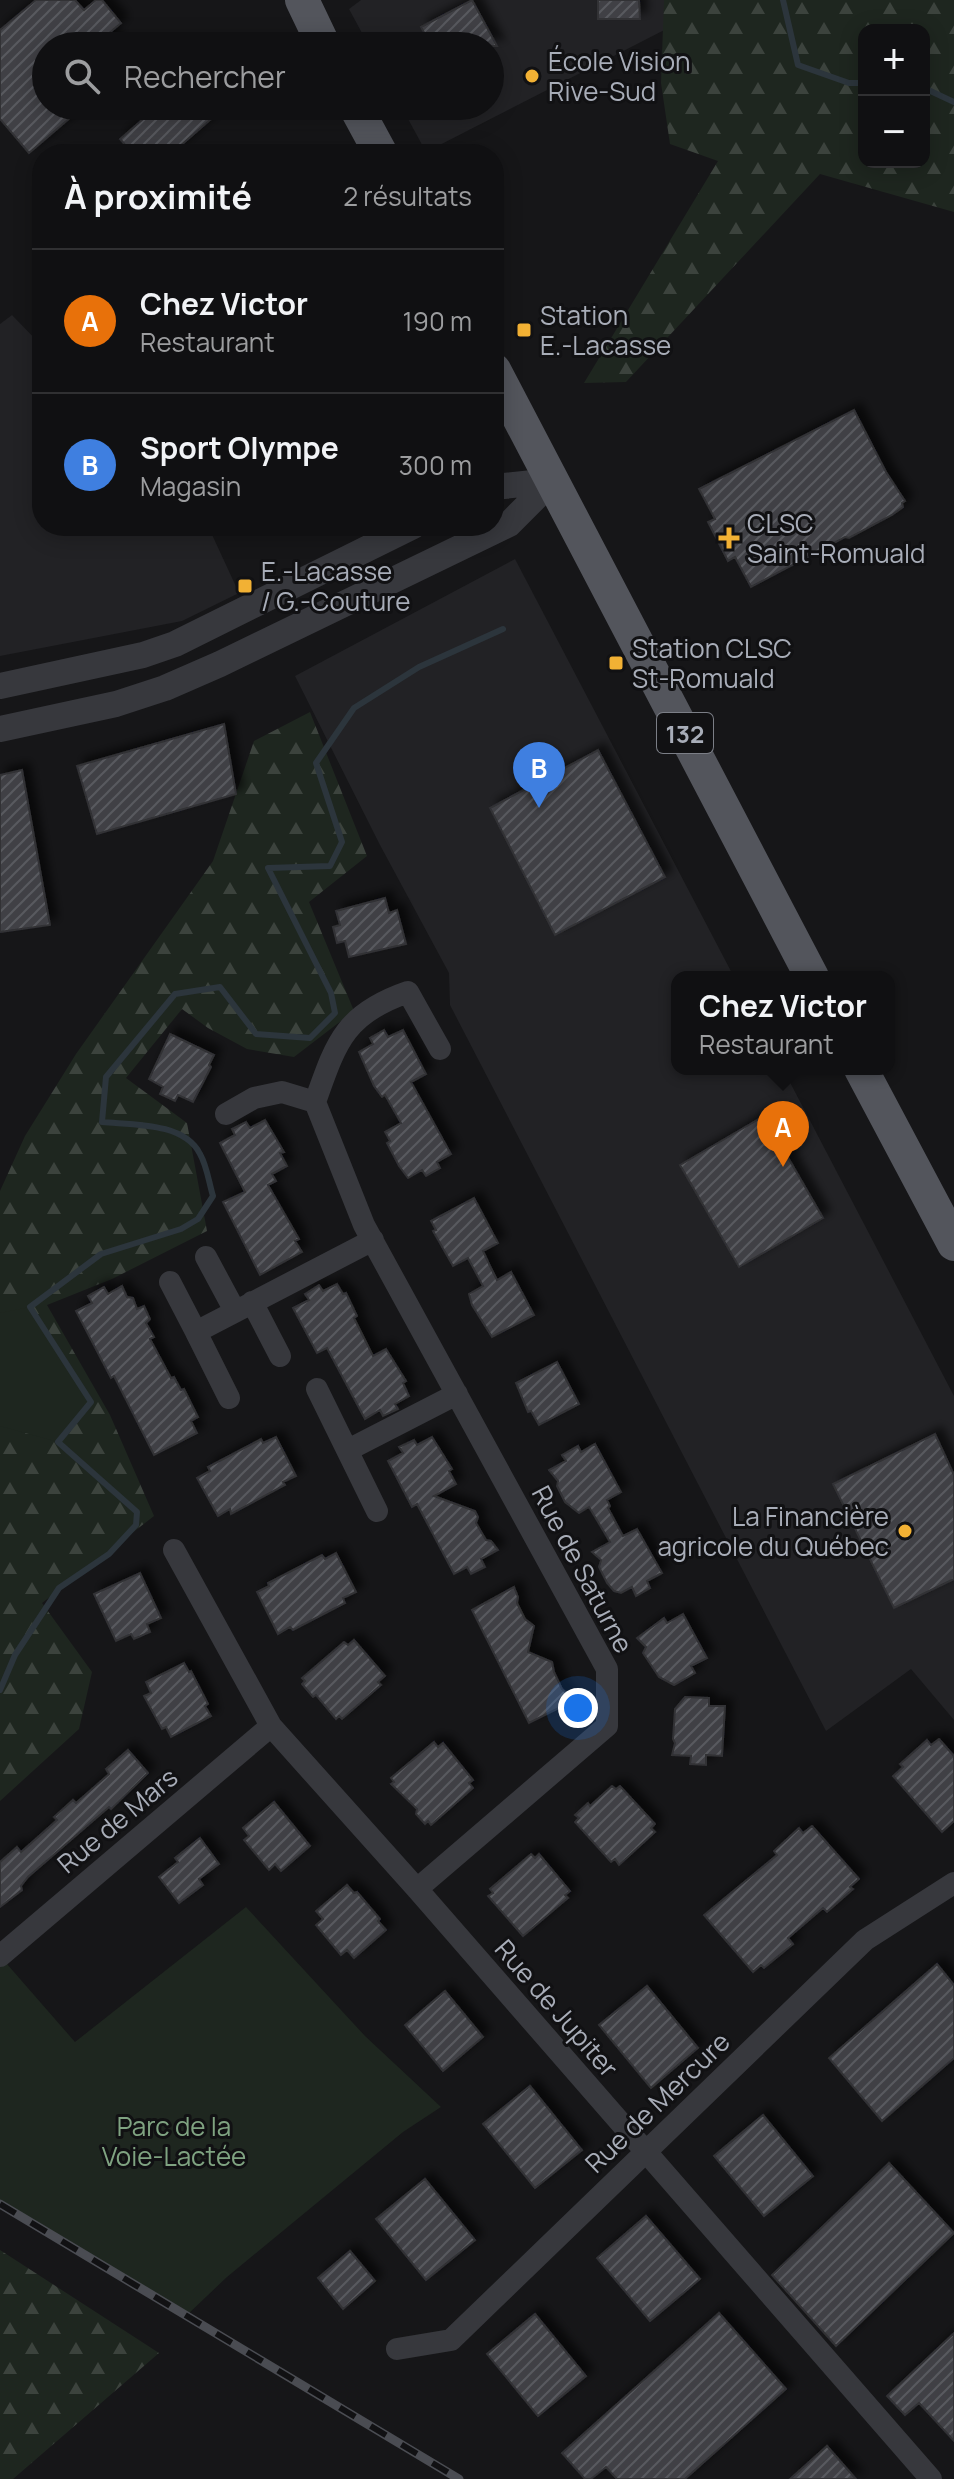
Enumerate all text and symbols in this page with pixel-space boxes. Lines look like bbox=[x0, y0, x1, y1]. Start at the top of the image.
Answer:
map controls bbox=[858, 24, 930, 168]
button: + bbox=[858, 24, 930, 96]
search box bbox=[32, 32, 504, 120]
place label: École Vision Rive-Sud bbox=[548, 43, 690, 109]
icon: search bbox=[60, 54, 104, 98]
text: Rechercher bbox=[124, 56, 286, 97]
marker: École Vision Rive-Sud bbox=[523, 67, 541, 85]
button: − bbox=[858, 96, 930, 168]
text: À proximité bbox=[64, 173, 252, 219]
text: 2 résultats bbox=[343, 178, 472, 214]
text: Chez Victor bbox=[140, 283, 308, 324]
place label: Station E.-Lacasse bbox=[540, 297, 671, 363]
text: A bbox=[81, 303, 99, 339]
text: 190 m bbox=[403, 303, 472, 339]
marker: Station E.-Lacasse bbox=[515, 321, 533, 339]
text: Restaurant bbox=[140, 324, 275, 360]
text: Sport Olympe bbox=[140, 427, 339, 468]
text: B bbox=[82, 447, 98, 483]
text: 300 m bbox=[399, 447, 472, 483]
text: Magasin bbox=[140, 468, 241, 504]
place label: CLSC Saint-Romuald bbox=[747, 505, 926, 571]
marker: CLSC Saint-Romuald bbox=[718, 527, 740, 549]
place label: E.-Lacasse / G.-Couture bbox=[261, 553, 410, 619]
marker: E.-Lacasse / G.-Couture bbox=[236, 577, 254, 595]
place label: Station CLSC St-Romuald bbox=[632, 630, 792, 696]
marker: Station CLSC St-Romuald bbox=[607, 654, 625, 672]
road number: 132 bbox=[657, 713, 713, 753]
pin: B bbox=[513, 742, 565, 808]
popup bbox=[671, 971, 895, 1075]
text: Chez Victor bbox=[699, 985, 867, 1026]
text: Restaurant bbox=[699, 1026, 834, 1062]
pin: A bbox=[757, 1101, 809, 1167]
street label: Rue de Saturne bbox=[524, 1479, 642, 1659]
place label: La Financière agricole du Québec bbox=[657, 1498, 889, 1564]
marker: La Financière agricole du Québec bbox=[896, 1522, 914, 1540]
your location bbox=[558, 1688, 598, 1728]
street label: Rue de Mars bbox=[49, 1759, 185, 1881]
street label: Rue de Jupiter bbox=[487, 1931, 627, 2085]
street label: Rue de Mercure bbox=[577, 2024, 737, 2180]
park label: Parc de la Voie-Lactée bbox=[102, 2108, 246, 2174]

